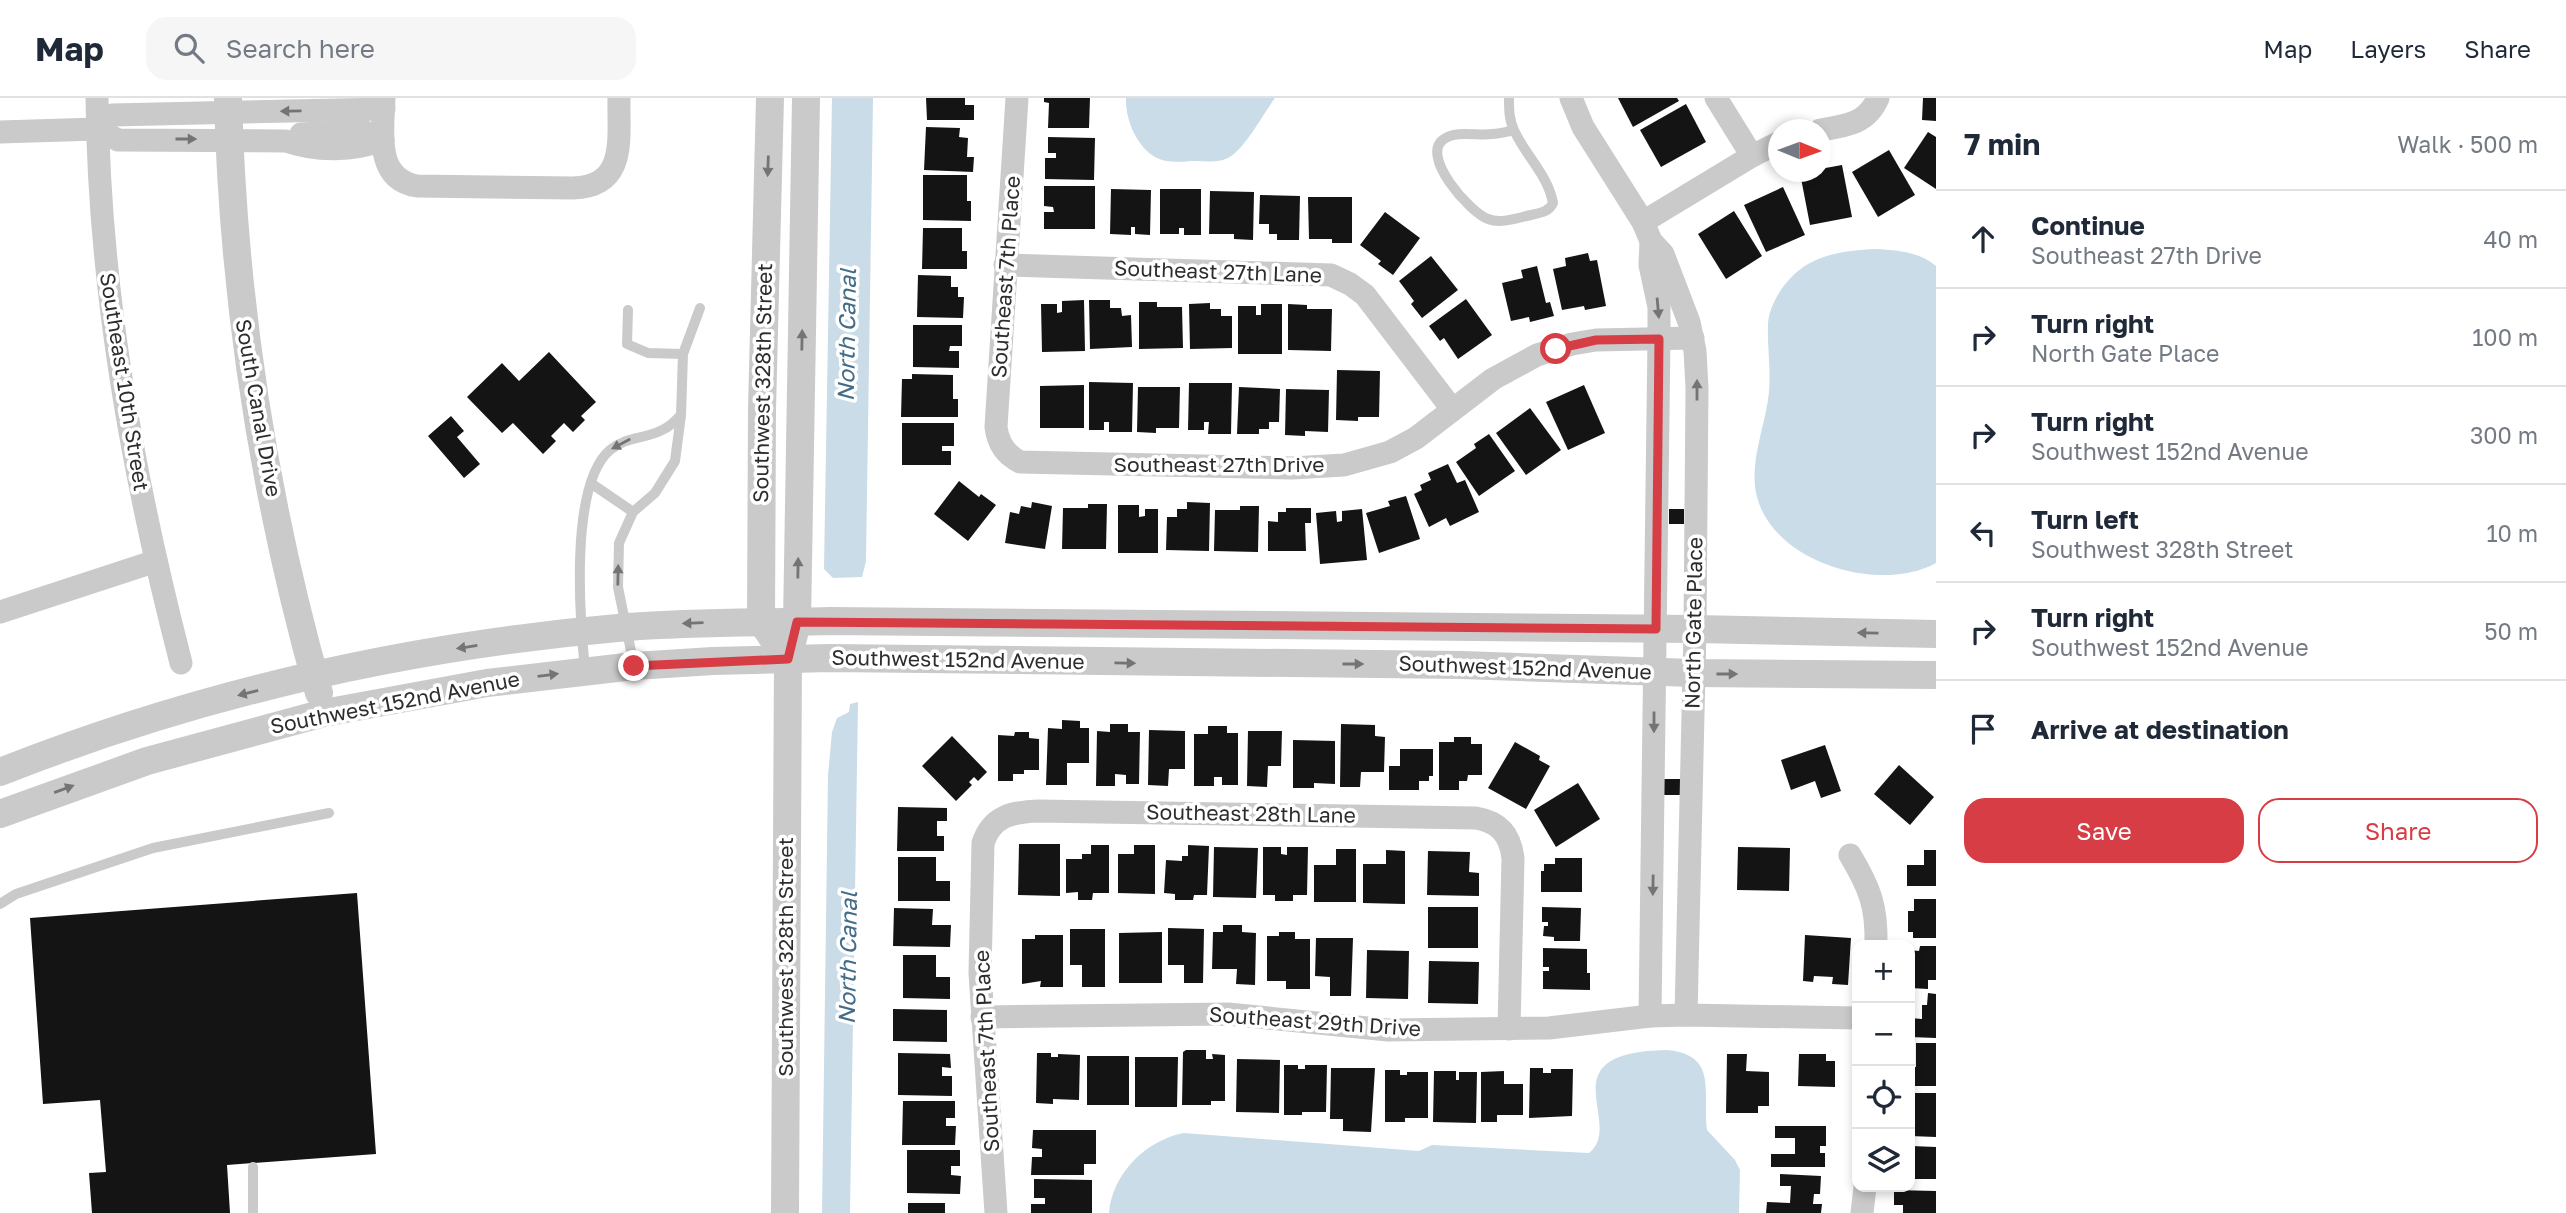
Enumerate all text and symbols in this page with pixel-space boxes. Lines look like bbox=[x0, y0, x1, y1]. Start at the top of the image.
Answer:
search box bbox=[146, 17, 636, 80]
text: Map bbox=[35, 29, 104, 68]
icon: search bbox=[170, 29, 208, 67]
text: Search here bbox=[226, 33, 375, 64]
text: Map bbox=[2263, 34, 2312, 63]
text: Layers bbox=[2350, 34, 2426, 63]
text: Share bbox=[2464, 34, 2531, 63]
one-way arrow bbox=[280, 105, 302, 117]
north arrow bbox=[1768, 119, 1831, 182]
text: 7 min bbox=[1964, 126, 2040, 162]
text: Walk · 500 m bbox=[2397, 130, 2538, 158]
one-way arrow bbox=[176, 134, 198, 145]
one-way arrow bbox=[762, 155, 773, 177]
street label: Southeast 7th Place bbox=[985, 175, 1025, 379]
text: Continue bbox=[2031, 210, 2145, 241]
icon: ahead bbox=[1964, 220, 2002, 258]
text: 40 m bbox=[2484, 225, 2538, 253]
text: Southeast 27th Drive bbox=[2031, 241, 2262, 269]
street label: Southeast 27th Lane bbox=[1114, 254, 1322, 288]
street label: Southwest 328th Street bbox=[747, 263, 777, 503]
water label: North Canal bbox=[831, 267, 861, 402]
street label: Southeast 10th Street bbox=[95, 271, 155, 493]
one-way arrow bbox=[1653, 297, 1664, 319]
text: Turn right bbox=[2031, 308, 2154, 339]
street label: South Canal Drive bbox=[231, 317, 287, 499]
icon: right bbox=[1964, 318, 2002, 356]
text: 100 m bbox=[2472, 323, 2538, 351]
one-way arrow bbox=[796, 329, 808, 351]
route start bbox=[1540, 333, 1571, 364]
text: North Gate Place bbox=[2031, 339, 2219, 367]
one-way arrow bbox=[1691, 379, 1703, 401]
text: Turn right bbox=[2031, 406, 2154, 437]
icon: right bbox=[1964, 416, 2002, 454]
text: 300 m bbox=[2470, 421, 2538, 449]
text: Southwest 152nd Avenue bbox=[2031, 437, 2309, 465]
one-way arrow bbox=[610, 438, 630, 450]
street label: Southeast 27th Drive bbox=[1114, 451, 1324, 477]
text: Turn left bbox=[2031, 504, 2139, 535]
icon: left bbox=[1964, 514, 2002, 552]
text: 10 m bbox=[2486, 519, 2538, 547]
text: Southwest 328th Street bbox=[2031, 535, 2293, 563]
street label: North Gate Place bbox=[1679, 537, 1707, 709]
one-way arrow bbox=[793, 557, 804, 579]
one-way arrow bbox=[613, 563, 624, 585]
text: Turn right bbox=[2031, 602, 2154, 633]
icon: right bbox=[1964, 612, 2002, 650]
text: 50 m bbox=[2484, 617, 2538, 645]
one-way arrow bbox=[682, 618, 704, 629]
one-way arrow bbox=[1857, 627, 1879, 639]
text: Southwest 152nd Avenue bbox=[2031, 633, 2309, 661]
one-way arrow bbox=[456, 642, 478, 653]
street label: Southwest 152nd Avenue bbox=[831, 644, 1085, 674]
route end bbox=[618, 650, 649, 681]
street label: Southwest 152nd Avenue bbox=[1398, 650, 1652, 684]
one-way arrow bbox=[1115, 657, 1137, 669]
one-way arrow bbox=[1342, 658, 1364, 670]
street label: Southwest 152nd Avenue bbox=[268, 665, 522, 739]
one-way arrow bbox=[1716, 668, 1738, 680]
one-way arrow bbox=[537, 669, 559, 680]
one-way arrow bbox=[237, 688, 259, 699]
icon: arrive bbox=[1964, 710, 2002, 748]
one-way arrow bbox=[1648, 711, 1660, 733]
text: Arrive at destination bbox=[2031, 714, 2289, 745]
one-way arrow bbox=[53, 784, 74, 795]
street label: Southeast 28th Lane bbox=[1146, 798, 1356, 828]
button: Save bbox=[1964, 798, 2244, 863]
button: Share bbox=[2258, 798, 2538, 863]
street label: Southwest 328th Street bbox=[772, 837, 798, 1077]
one-way arrow bbox=[1647, 874, 1659, 896]
water label: North Canal bbox=[832, 890, 862, 1025]
map controls bbox=[1852, 940, 1915, 1192]
button: + bbox=[1852, 940, 1915, 1003]
street label: Southeast 7th Place bbox=[968, 949, 1004, 1153]
street label: Southeast 29th Drive bbox=[1208, 1001, 1422, 1041]
button: − bbox=[1852, 1003, 1915, 1066]
button: locate bbox=[1852, 1066, 1915, 1129]
button: layers bbox=[1852, 1129, 1915, 1192]

